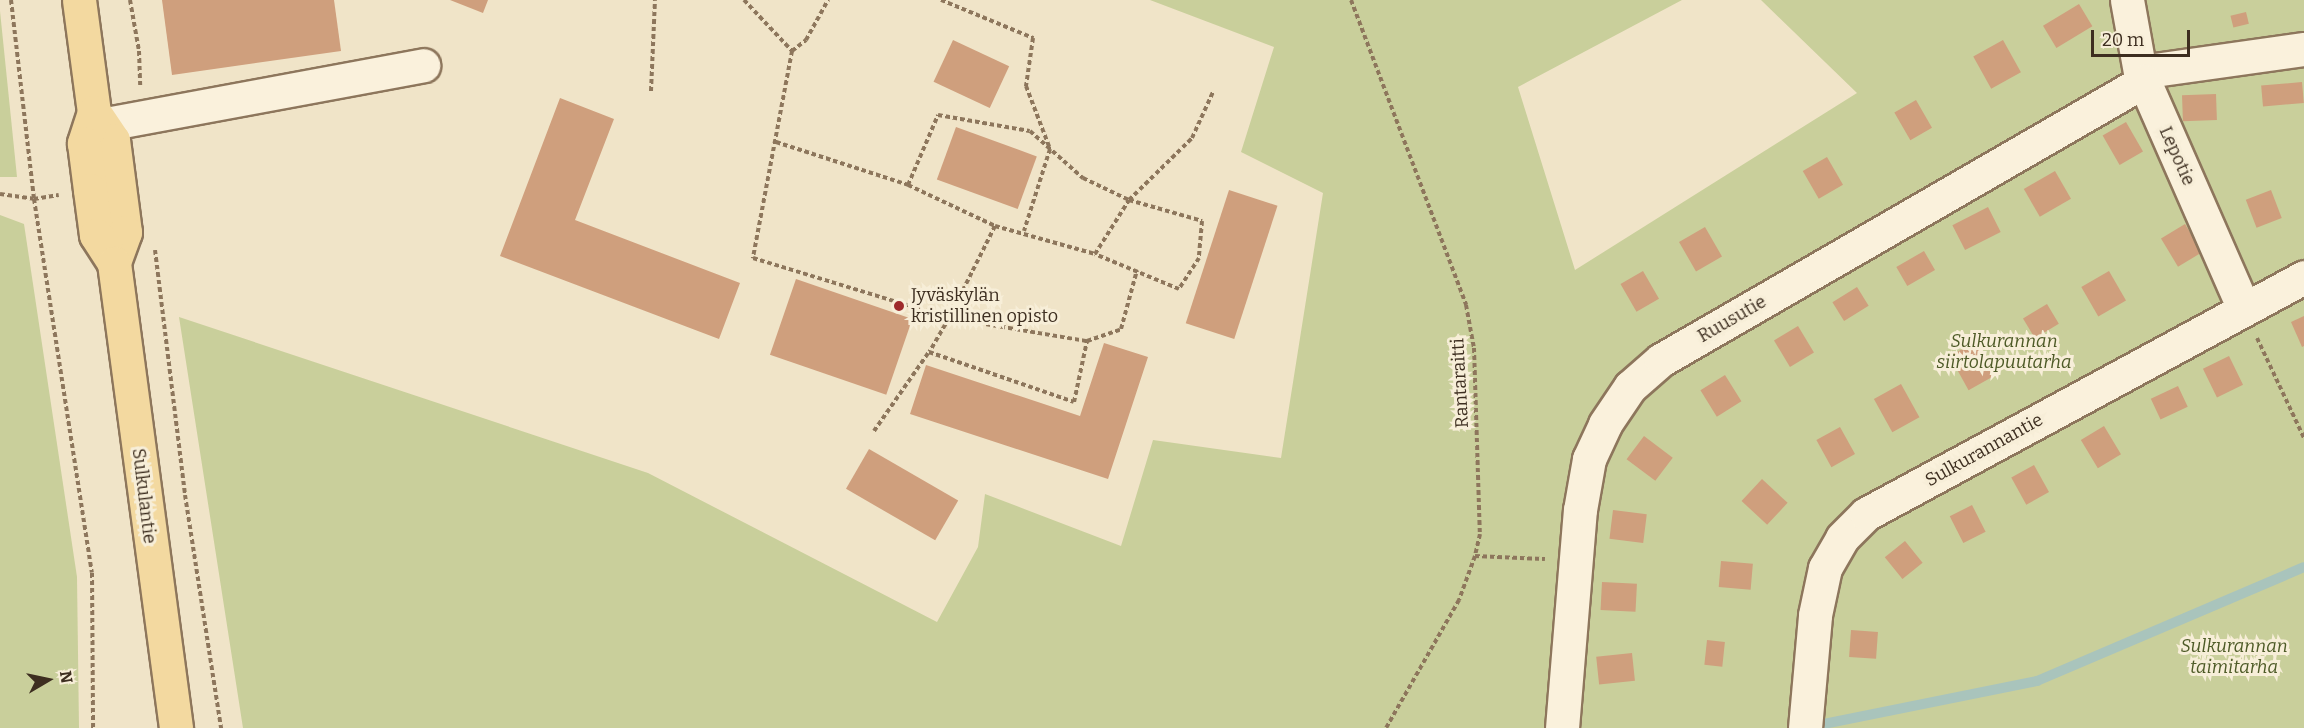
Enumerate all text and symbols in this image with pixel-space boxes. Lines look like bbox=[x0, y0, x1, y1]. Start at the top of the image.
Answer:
scale bar bbox=[2094, 18, 2193, 56]
text: 20 m bbox=[2102, 29, 2144, 51]
street label: Lepotie bbox=[2154, 123, 2200, 189]
place label: Jyväskylän kristillinen opisto bbox=[911, 285, 1058, 328]
street label: Ruusutie bbox=[1694, 291, 1770, 347]
marker: Jyväskylän kristillinen opisto bbox=[892, 299, 906, 313]
park label: Sulkurannan siirtolapuutarha bbox=[1937, 331, 2071, 374]
street label: Rantaraitti bbox=[1447, 338, 1473, 428]
street label: Sulkurannantie bbox=[1921, 409, 2047, 491]
street label: Sulkulantie bbox=[127, 447, 161, 545]
park label: Sulkurannan taimitarha bbox=[2180, 636, 2288, 678]
north arrow bbox=[18, 650, 78, 710]
text: N bbox=[56, 670, 77, 685]

